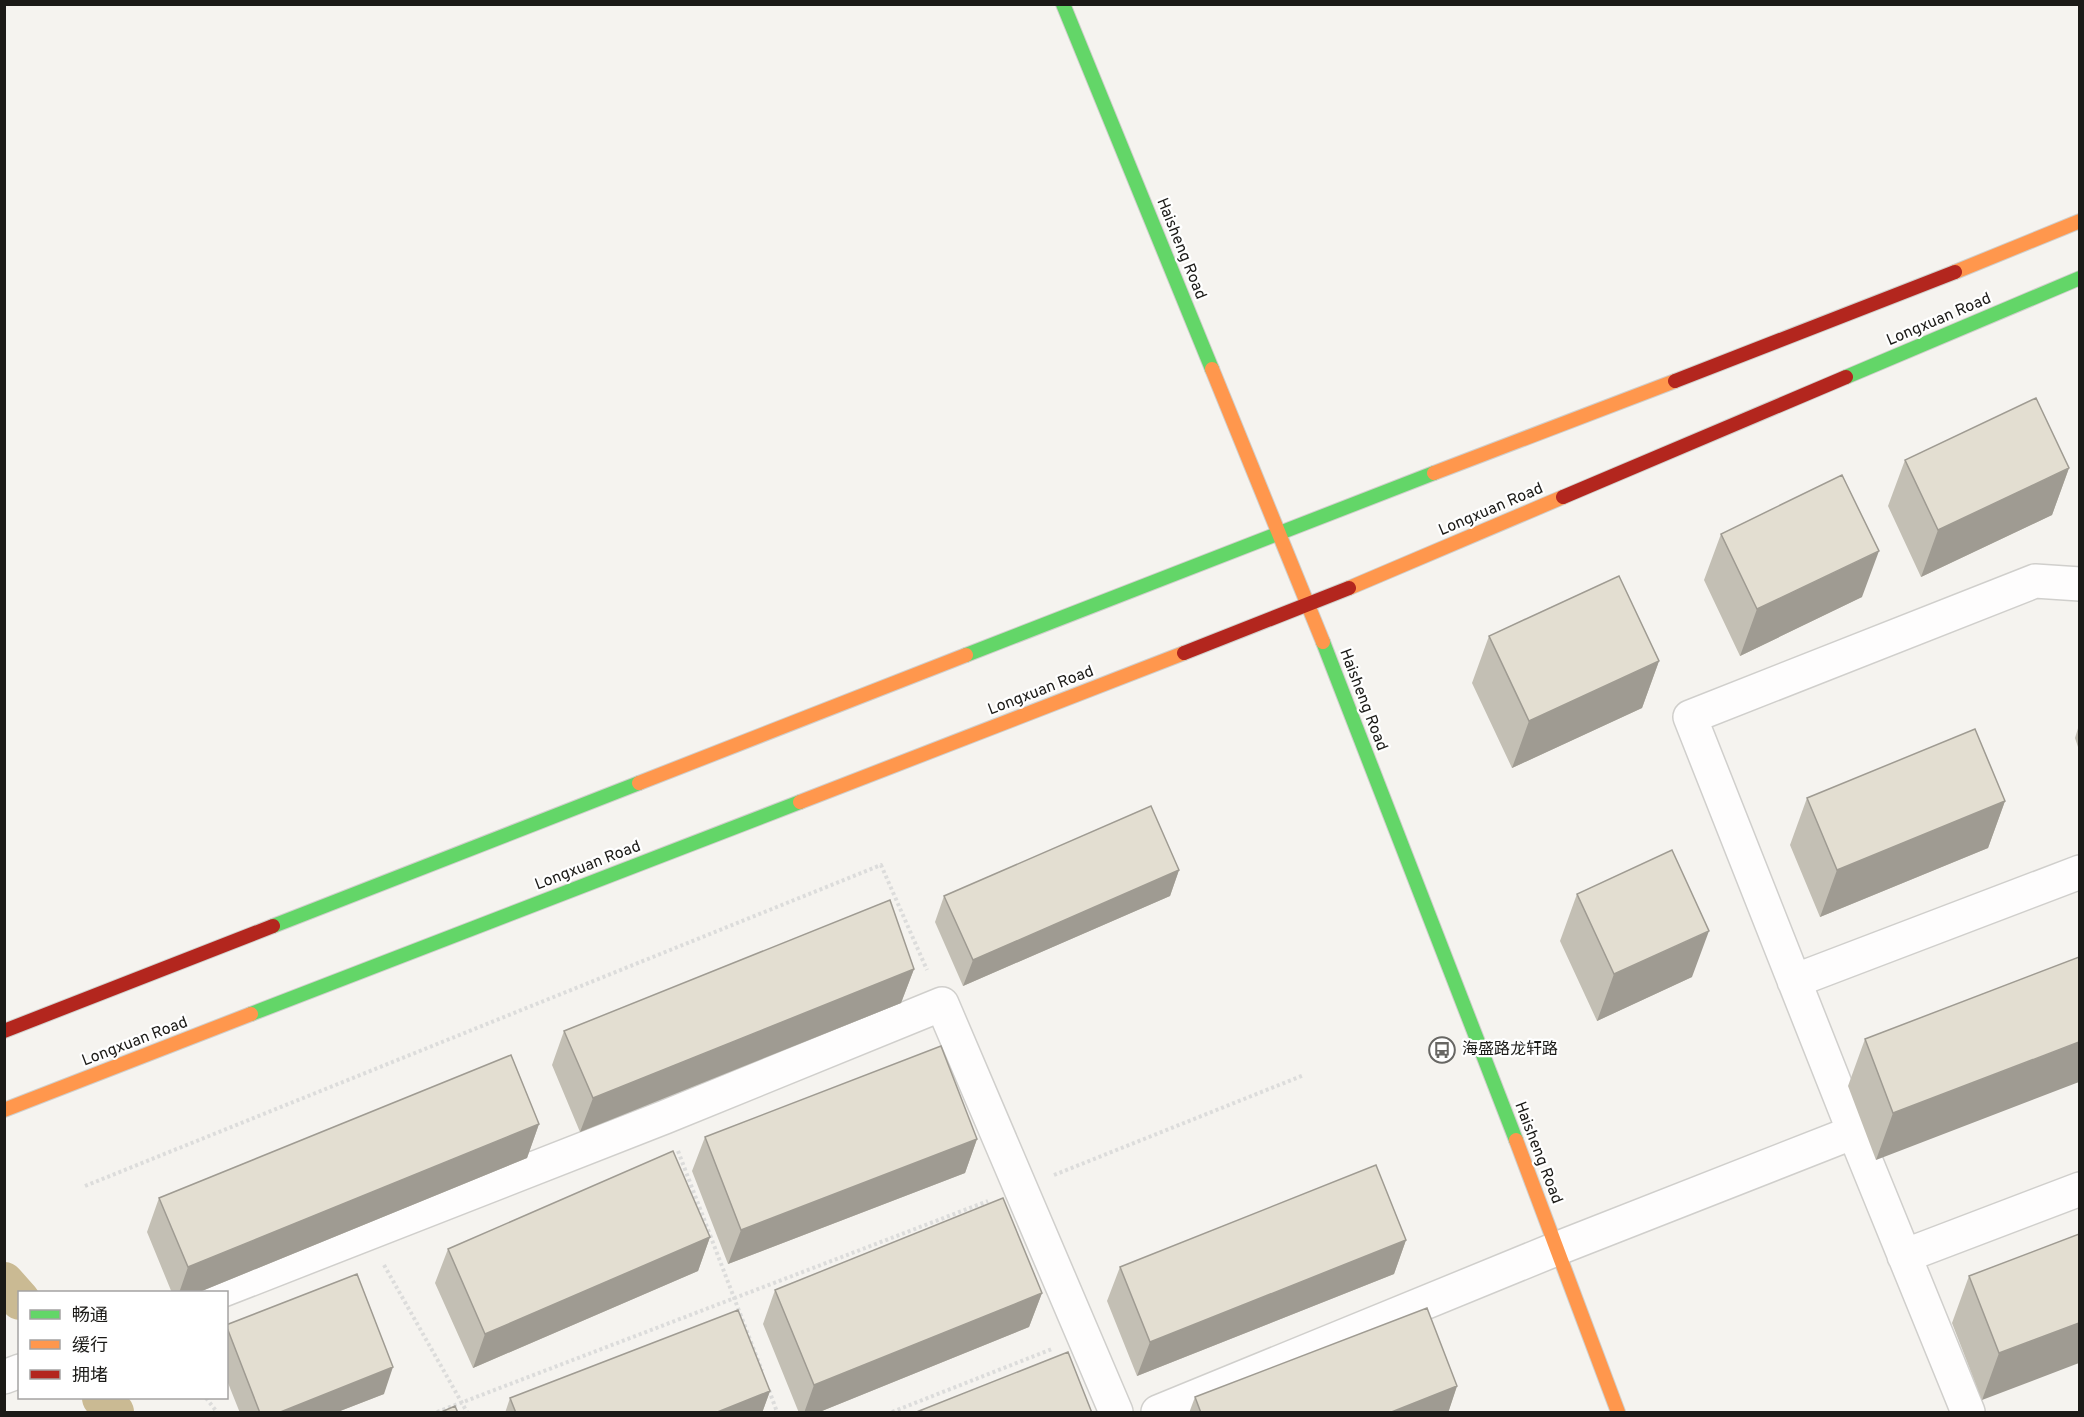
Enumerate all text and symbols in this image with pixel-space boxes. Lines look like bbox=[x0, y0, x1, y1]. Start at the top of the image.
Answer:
street label: Haisheng Road bbox=[1152, 195, 1210, 303]
street label: Longxuan Road bbox=[1884, 289, 1994, 351]
street label: Longxuan Road bbox=[1436, 479, 1546, 541]
street label: Haisheng Road bbox=[1334, 646, 1392, 754]
street label: Longxuan Road bbox=[985, 662, 1097, 720]
street label: Longxuan Road bbox=[532, 837, 644, 895]
street label: Longxuan Road bbox=[79, 1013, 191, 1071]
bus stop icon: 海盛路龙轩路 bbox=[1427, 1035, 1457, 1065]
place label: 海盛路龙轩路 bbox=[1462, 1040, 1558, 1060]
street label: Haisheng Road bbox=[1509, 1099, 1567, 1207]
legend bbox=[18, 1291, 228, 1399]
text: 畅通 bbox=[72, 1305, 108, 1328]
text: 缓行 bbox=[72, 1335, 108, 1358]
text: 拥堵 bbox=[72, 1365, 108, 1388]

